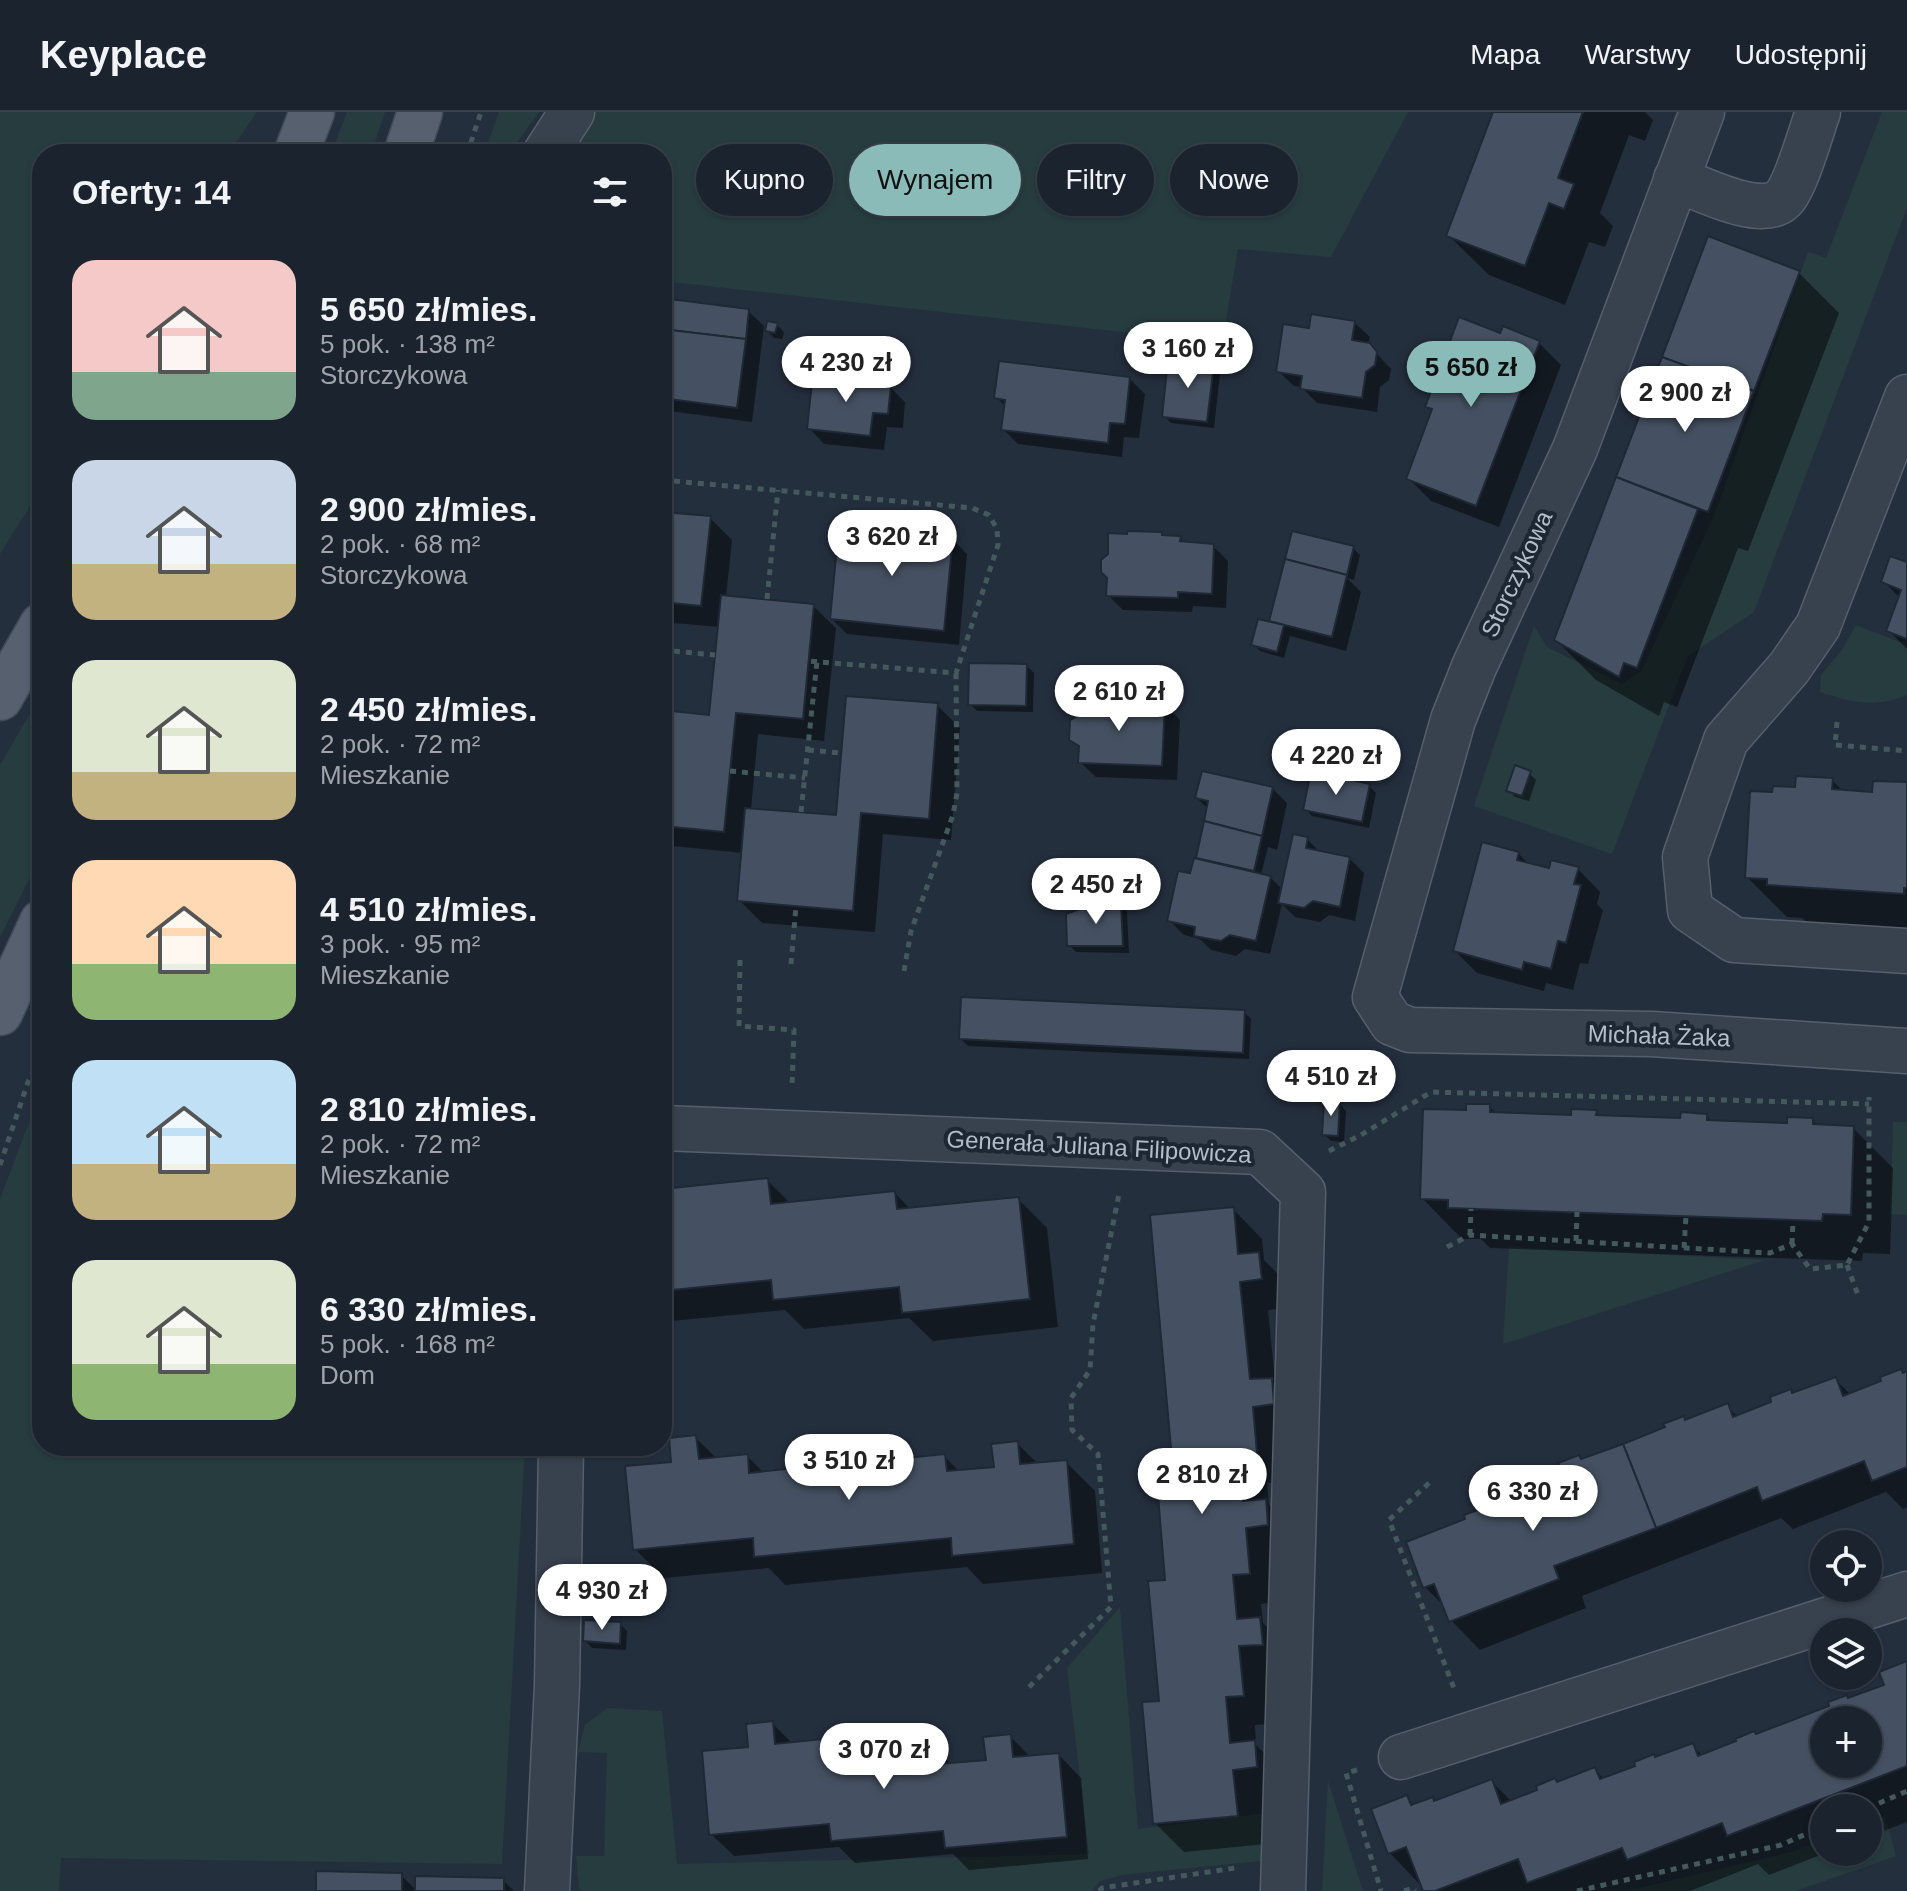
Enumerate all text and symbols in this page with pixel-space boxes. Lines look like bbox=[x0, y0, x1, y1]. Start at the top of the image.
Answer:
text: Keyplace bbox=[40, 34, 207, 76]
text: Mapa bbox=[1470, 39, 1540, 70]
text: Warstwy bbox=[1584, 39, 1691, 70]
text: Udostępnij bbox=[1735, 39, 1867, 70]
chip: Kupno bbox=[696, 144, 833, 216]
chip: Wynajem bbox=[849, 144, 1021, 216]
chip: Filtry bbox=[1037, 144, 1154, 216]
chip: Nowe bbox=[1170, 144, 1298, 216]
icon: filters bbox=[588, 170, 632, 214]
text: Oferty: 14 bbox=[72, 173, 231, 211]
text: 5 650 zł/mies. bbox=[320, 290, 537, 328]
icon: home bbox=[136, 292, 232, 388]
pin: 3 160 zł bbox=[1105, 322, 1271, 390]
text: 5 pok. · 138 m² bbox=[320, 329, 495, 359]
text: 3 160 zł bbox=[1142, 333, 1234, 363]
pin: 4 230 zł bbox=[763, 336, 929, 404]
pin: 5 650 zł bbox=[1388, 341, 1554, 409]
text: 4 230 zł bbox=[800, 347, 892, 377]
text: 5 650 zł bbox=[1425, 352, 1517, 382]
text: Storczykowa bbox=[320, 360, 467, 390]
pin: 2 900 zł bbox=[1602, 366, 1768, 434]
text: 2 900 zł bbox=[1639, 377, 1731, 407]
text: 2 900 zł/mies. bbox=[320, 490, 537, 528]
icon: home bbox=[136, 492, 232, 588]
street label: Storczykowa bbox=[1476, 506, 1558, 641]
pin: 3 620 zł bbox=[809, 510, 975, 578]
text: 3 620 zł bbox=[846, 521, 938, 551]
text: 2 pok. · 68 m² bbox=[320, 529, 480, 559]
text: Storczykowa bbox=[320, 560, 467, 590]
pin: 2 610 zł bbox=[1036, 665, 1202, 733]
text: 2 610 zł bbox=[1073, 676, 1165, 706]
text: 2 450 zł/mies. bbox=[320, 690, 537, 728]
icon: home bbox=[136, 692, 232, 788]
text: 2 pok. · 72 m² bbox=[320, 729, 480, 759]
pin: 4 220 zł bbox=[1253, 729, 1419, 797]
text: 4 220 zł bbox=[1290, 740, 1382, 770]
text: Mieszkanie bbox=[320, 760, 450, 790]
pin: 2 450 zł bbox=[1013, 858, 1179, 926]
text: 2 450 zł bbox=[1050, 869, 1142, 899]
text: 4 510 zł/mies. bbox=[320, 890, 537, 928]
icon: home bbox=[136, 892, 232, 988]
text: 3 pok. · 95 m² bbox=[320, 929, 480, 959]
text: Mieszkanie bbox=[320, 960, 450, 990]
street label: Michała Żaka bbox=[1587, 1020, 1731, 1052]
pin: 4 510 zł bbox=[1248, 1050, 1414, 1118]
text: 4 510 zł bbox=[1285, 1061, 1377, 1091]
text: 2 810 zł/mies. bbox=[320, 1090, 537, 1128]
icon: home bbox=[136, 1092, 232, 1188]
street label: Generała Juliana Filipowicza bbox=[946, 1125, 1253, 1168]
text: 2 pok. · 72 m² bbox=[320, 1129, 480, 1159]
text: Mieszkanie bbox=[320, 1160, 450, 1190]
text: 6 330 zł/mies. bbox=[320, 1290, 537, 1328]
icon: home bbox=[136, 1292, 232, 1388]
text: 5 pok. · 168 m² bbox=[320, 1329, 495, 1359]
text: Dom bbox=[320, 1360, 375, 1390]
pin: 3 510 zł bbox=[766, 1434, 932, 1502]
text: 3 510 zł bbox=[803, 1445, 895, 1475]
pin: 2 810 zł bbox=[1119, 1448, 1285, 1516]
text: 2 810 zł bbox=[1156, 1459, 1248, 1489]
pin: 6 330 zł bbox=[1450, 1465, 1616, 1533]
text: 6 330 zł bbox=[1487, 1476, 1579, 1506]
map controls bbox=[1810, 1530, 1882, 1866]
button: locate bbox=[1810, 1530, 1882, 1602]
pin: 4 930 zł bbox=[519, 1564, 685, 1632]
text: 4 930 zł bbox=[556, 1575, 648, 1605]
button: layers bbox=[1810, 1618, 1882, 1690]
button: + bbox=[1810, 1706, 1882, 1778]
pin: 3 070 zł bbox=[801, 1723, 967, 1791]
text: 3 070 zł bbox=[838, 1734, 930, 1764]
button: − bbox=[1810, 1794, 1882, 1866]

